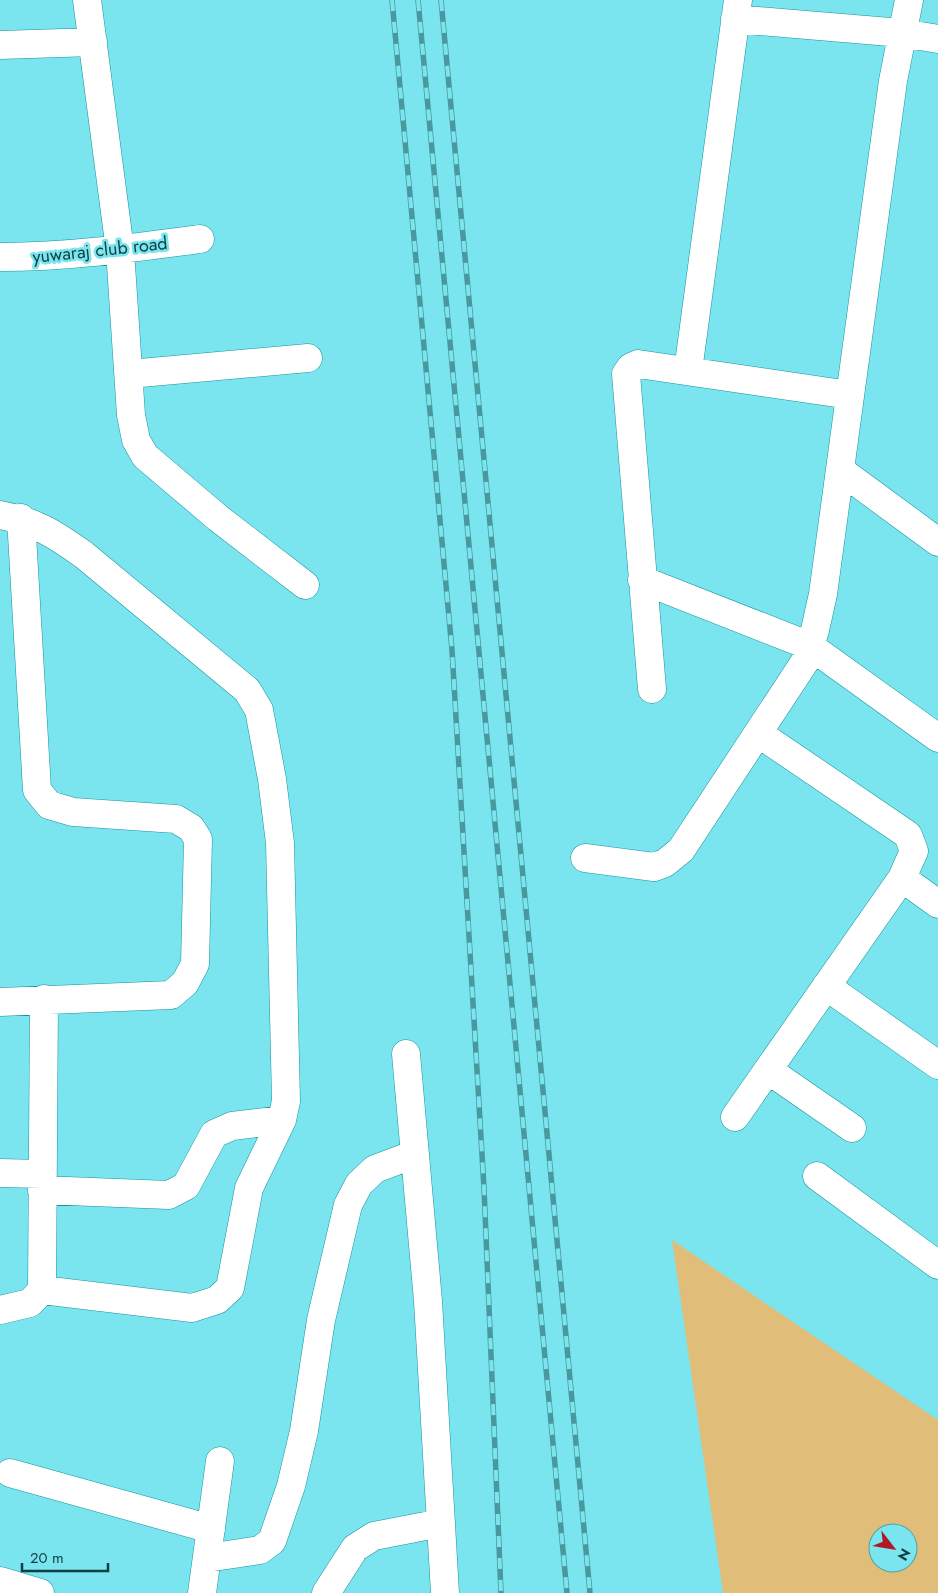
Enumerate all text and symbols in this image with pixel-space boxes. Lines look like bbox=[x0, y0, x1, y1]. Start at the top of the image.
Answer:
street label: yuwaraj club road bbox=[31, 230, 169, 270]
north arrow bbox=[868, 1523, 918, 1573]
scale bar bbox=[22, 1540, 109, 1572]
text: N bbox=[893, 1545, 916, 1565]
text: 20 m bbox=[30, 1547, 64, 1569]

